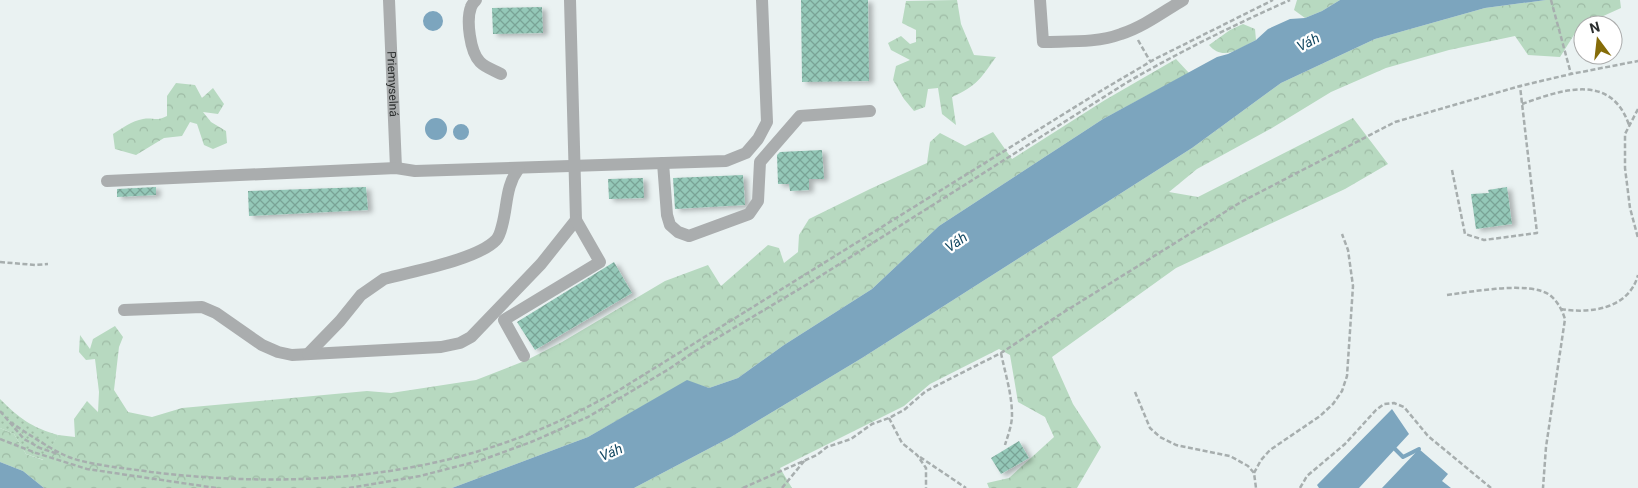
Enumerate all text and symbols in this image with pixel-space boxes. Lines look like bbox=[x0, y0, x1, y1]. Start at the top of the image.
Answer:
north arrow bbox=[1573, 15, 1623, 65]
text: N bbox=[1588, 18, 1601, 36]
water label: Váh bbox=[1294, 30, 1322, 54]
street label: Priemyselná bbox=[384, 51, 401, 117]
water label: Váh bbox=[942, 229, 970, 255]
water label: Váh bbox=[597, 440, 625, 464]

